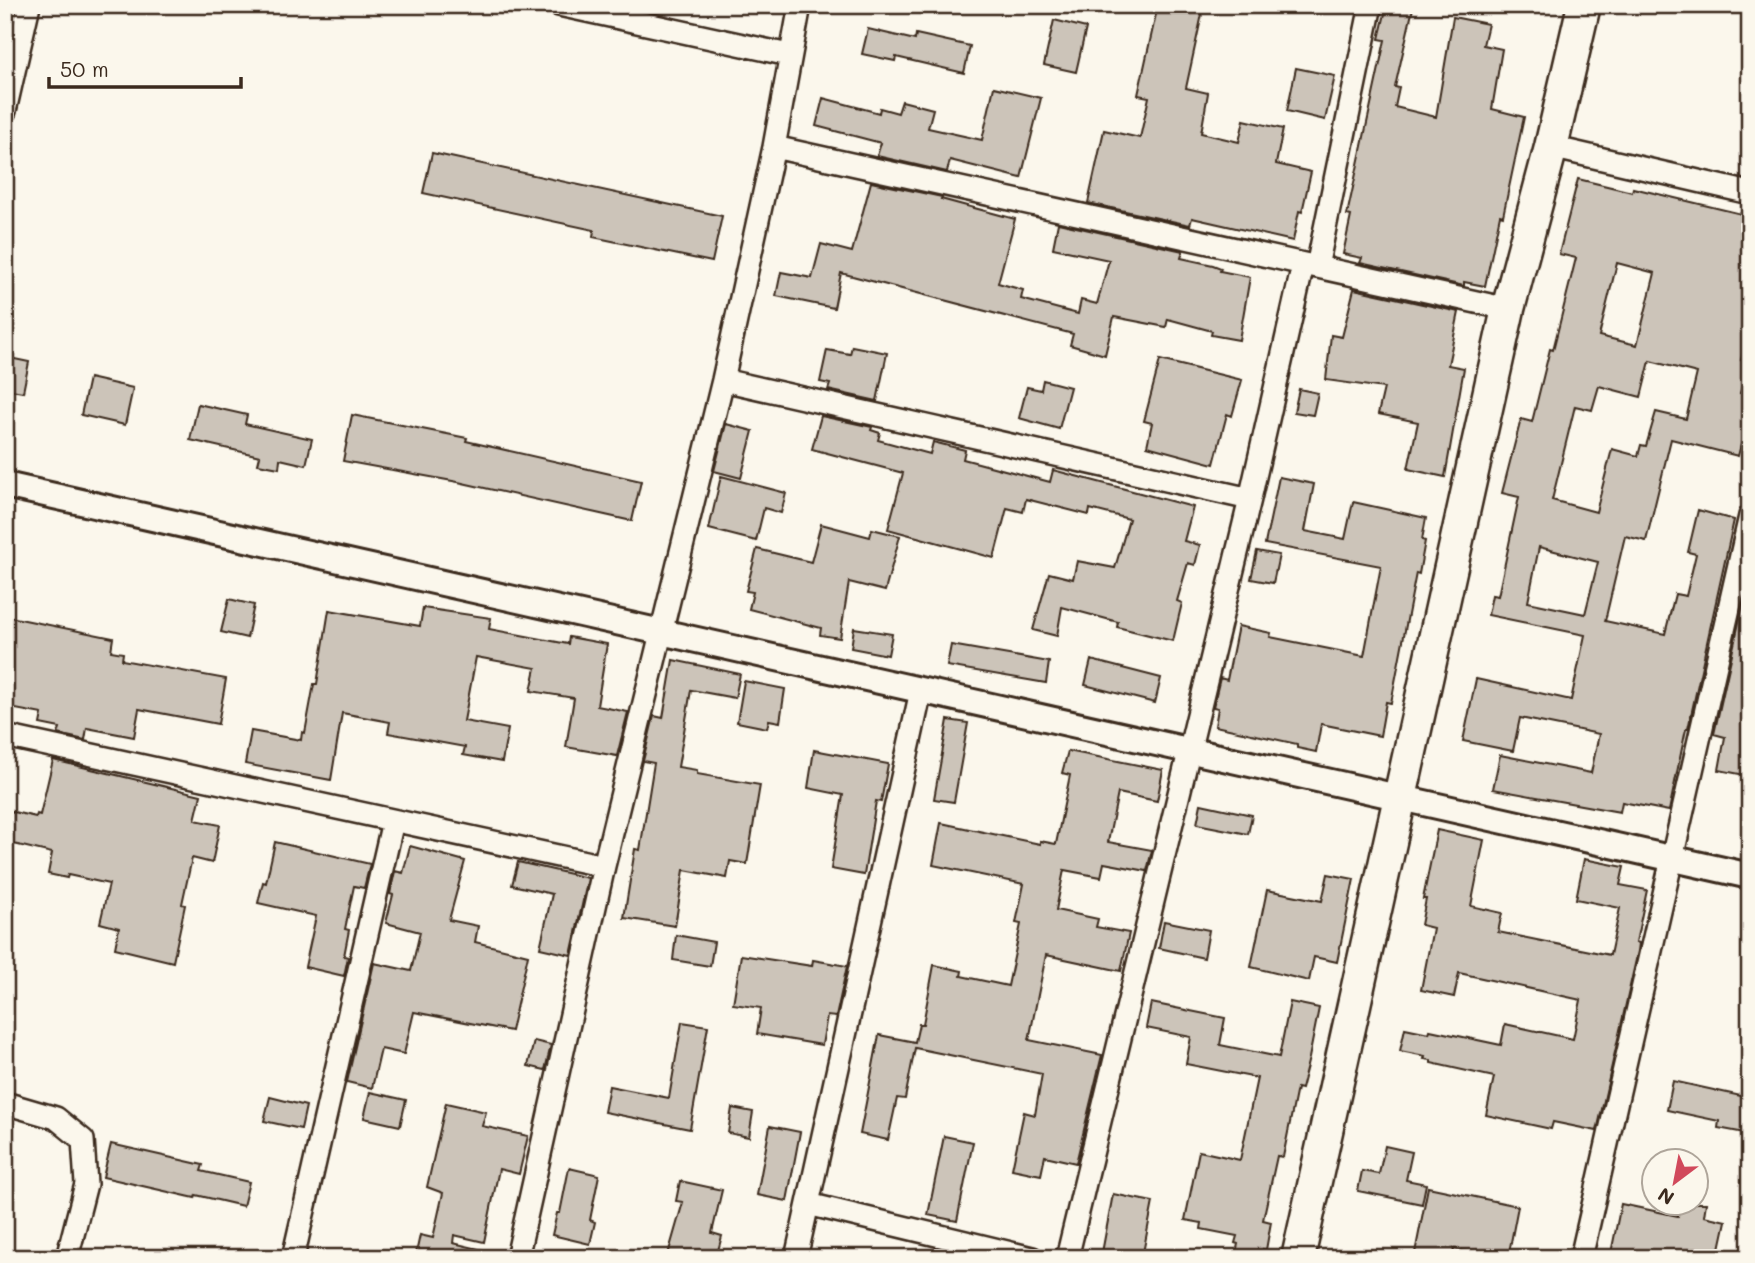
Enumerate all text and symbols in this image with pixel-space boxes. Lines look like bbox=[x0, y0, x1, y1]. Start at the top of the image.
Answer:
scale bar bbox=[49, 46, 242, 90]
text: 50 m bbox=[60, 55, 109, 82]
north arrow bbox=[1640, 1148, 1710, 1218]
text: N bbox=[1653, 1182, 1678, 1211]

